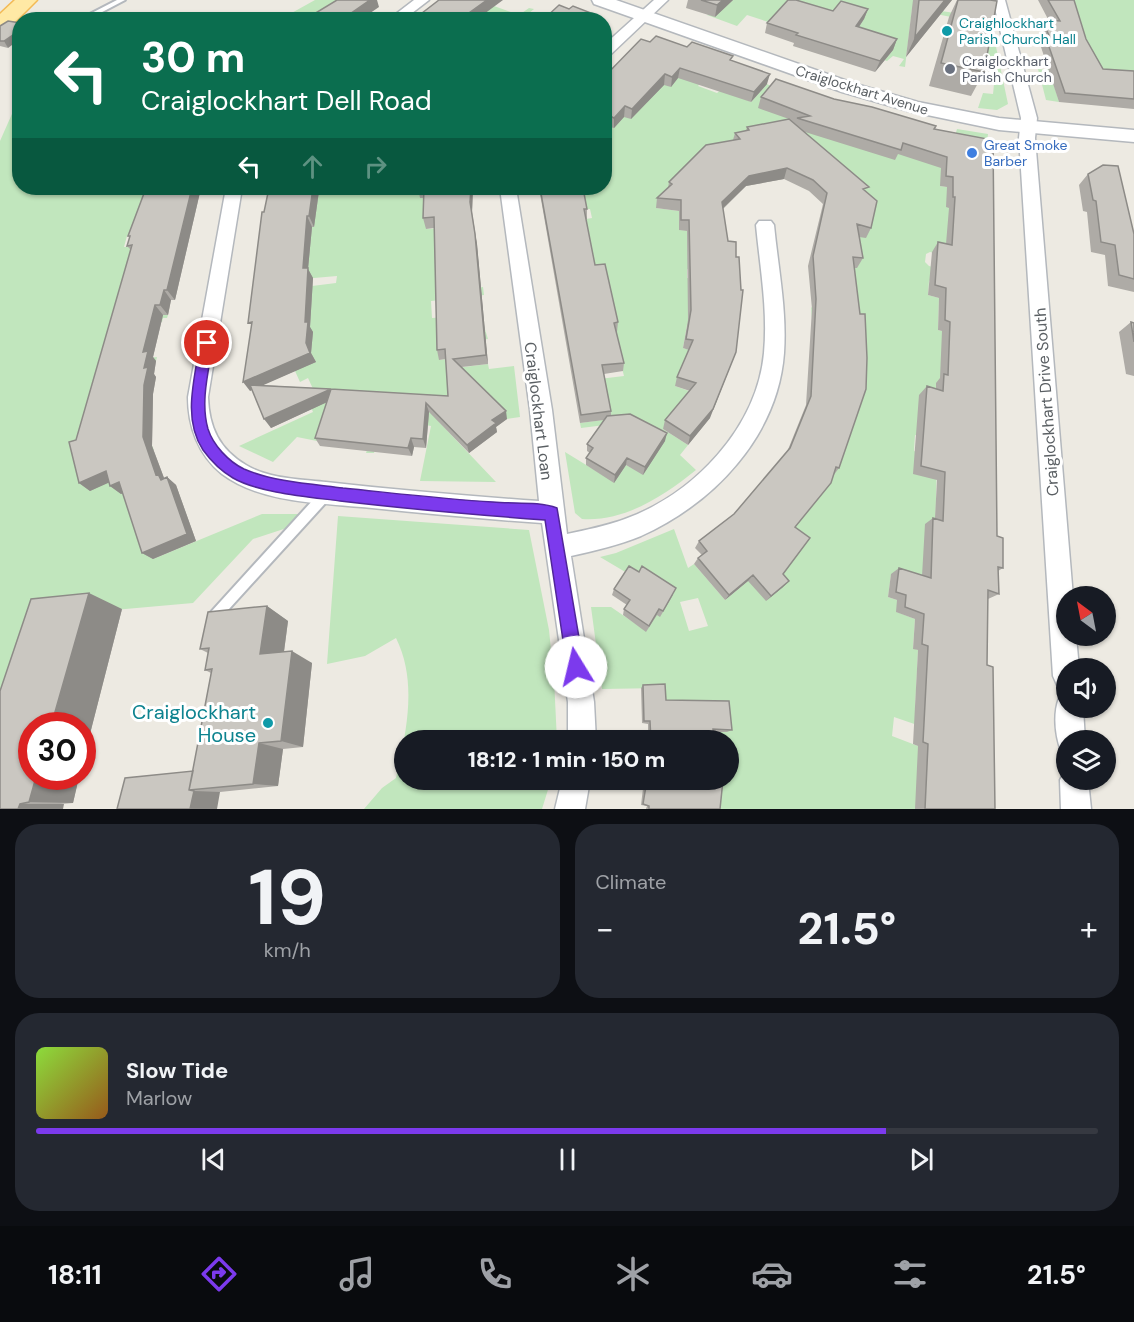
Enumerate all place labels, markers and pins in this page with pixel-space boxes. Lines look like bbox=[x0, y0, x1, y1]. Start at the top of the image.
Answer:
place label: Craighlockhart Parish Church Hall bbox=[959, 14, 1076, 48]
marker: Craighlockhart Parish Church Hall bbox=[940, 24, 954, 38]
place label: Craiglockhart Parish Church bbox=[962, 52, 1052, 86]
marker: Craiglockhart Parish Church bbox=[943, 62, 957, 76]
place label: Great Smoke Barber bbox=[984, 136, 1068, 170]
marker: Great Smoke Barber bbox=[965, 146, 979, 160]
pin bbox=[181, 317, 232, 368]
place label: Craiglockhart House bbox=[132, 699, 256, 748]
marker: Craiglockhart House bbox=[261, 716, 275, 730]

